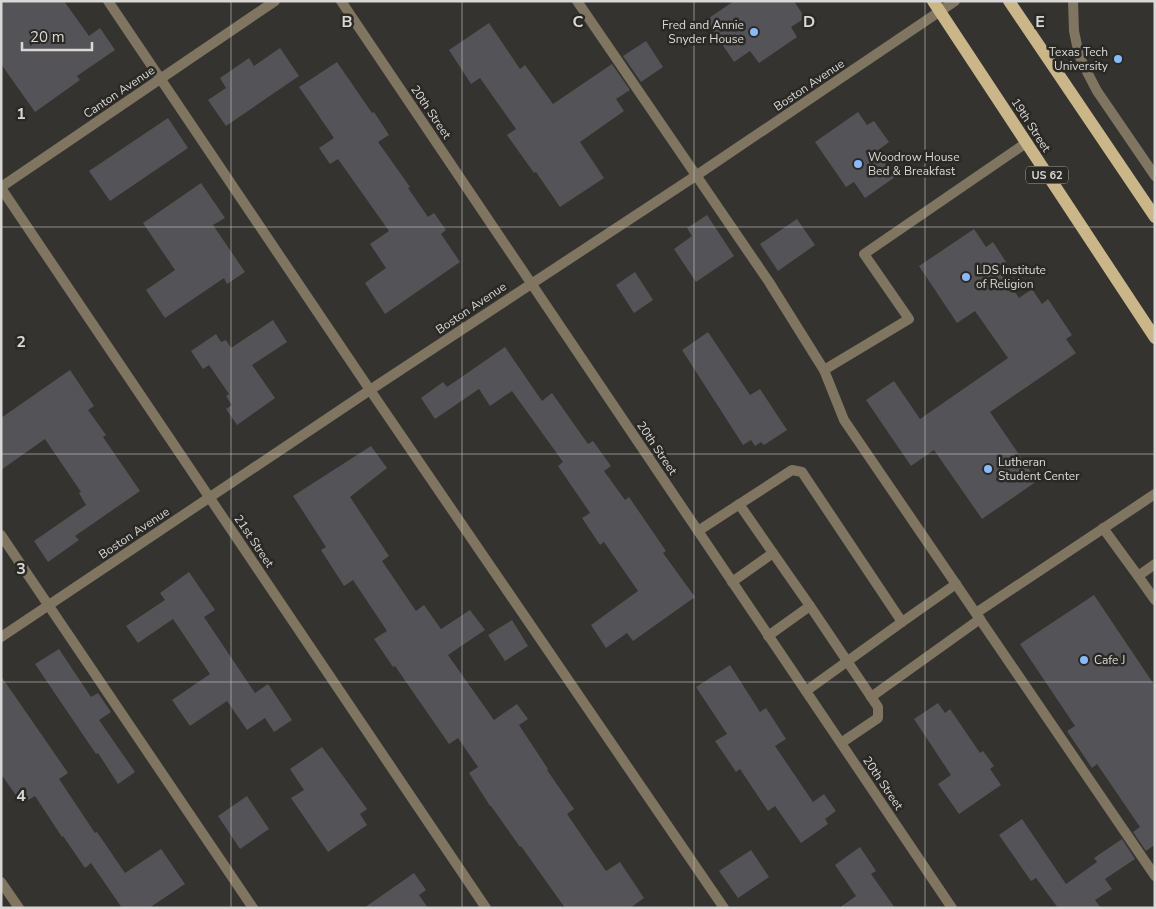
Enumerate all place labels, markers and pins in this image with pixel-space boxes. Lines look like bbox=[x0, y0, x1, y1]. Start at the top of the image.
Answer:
place label: Fred and Annie Snyder House bbox=[662, 17, 744, 47]
marker: Fred and Annie Snyder House bbox=[748, 26, 760, 38]
place label: Texas Tech University bbox=[1049, 44, 1109, 74]
marker: Texas Tech University bbox=[1112, 53, 1124, 65]
place label: Woodrow House Bed & Breakfast bbox=[868, 149, 960, 179]
marker: Woodrow House Bed & Breakfast bbox=[852, 158, 864, 170]
place label: LDS Institute of Religion bbox=[976, 262, 1046, 292]
marker: LDS Institute of Religion bbox=[960, 271, 972, 283]
place label: Lutheran Student Center bbox=[998, 454, 1080, 484]
marker: Lutheran Student Center bbox=[982, 463, 994, 475]
place label: Cafe J bbox=[1094, 652, 1125, 668]
marker: Cafe J bbox=[1078, 654, 1090, 666]

